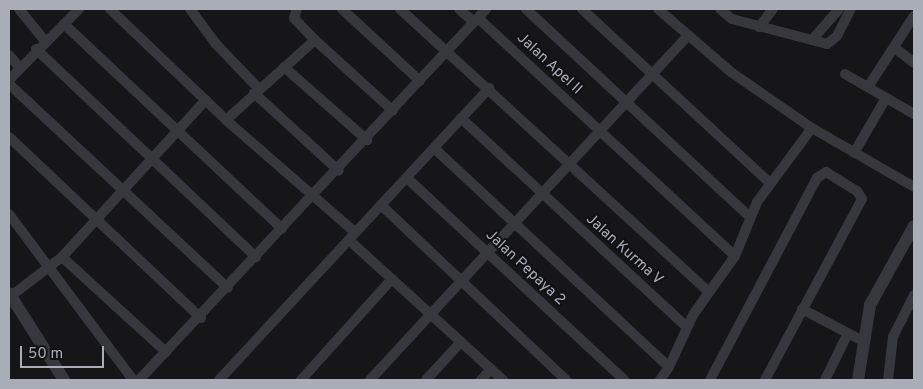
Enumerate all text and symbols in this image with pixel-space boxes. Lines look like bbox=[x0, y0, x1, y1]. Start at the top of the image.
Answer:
street label: Jalan Apel II bbox=[513, 29, 585, 99]
street label: Jalan Kurma V bbox=[581, 210, 667, 290]
street label: Jalan Pepaya 2 bbox=[481, 226, 569, 310]
scale bar bbox=[22, 336, 106, 368]
text: 50 m bbox=[28, 345, 63, 364]

